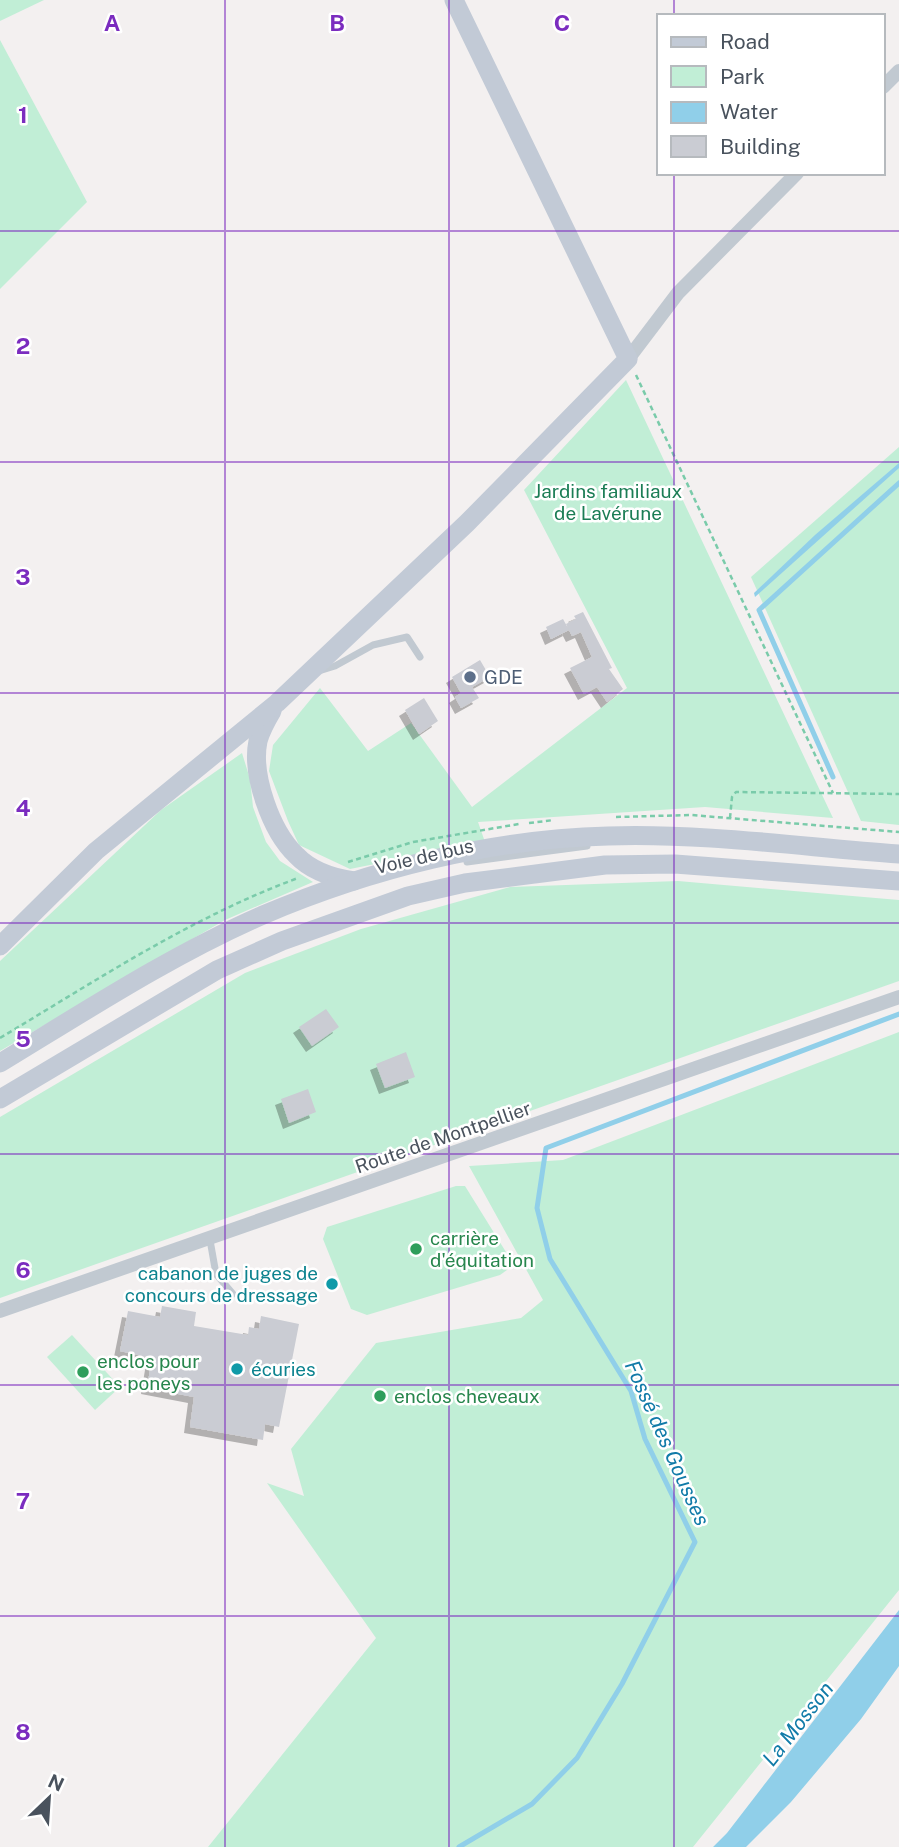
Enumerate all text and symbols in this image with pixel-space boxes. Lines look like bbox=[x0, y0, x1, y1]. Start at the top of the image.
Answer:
text: A bbox=[104, 9, 121, 36]
text: B bbox=[329, 9, 345, 36]
text: C bbox=[554, 9, 570, 36]
legend bbox=[657, 14, 885, 175]
text: Road bbox=[720, 29, 770, 54]
text: Park bbox=[720, 64, 765, 89]
text: Water bbox=[720, 99, 778, 124]
text: 1 bbox=[18, 101, 28, 128]
text: Building bbox=[720, 134, 801, 159]
text: 2 bbox=[16, 332, 30, 359]
park label: Jardins familiaux de Lavérune bbox=[534, 480, 683, 524]
text: 3 bbox=[15, 563, 31, 590]
place label: GDE bbox=[484, 666, 523, 688]
marker: GDE bbox=[462, 669, 478, 685]
text: 4 bbox=[15, 794, 31, 821]
street label: Voie de bus bbox=[372, 834, 476, 878]
text: 5 bbox=[15, 1025, 31, 1052]
street label: Route de Montpellier bbox=[352, 1097, 534, 1177]
place label: carrière d'équitation bbox=[430, 1227, 534, 1271]
marker: carrière d'équitation bbox=[408, 1241, 424, 1257]
text: 6 bbox=[15, 1256, 31, 1283]
place label: cabanon de juges de concours de dressage bbox=[125, 1262, 318, 1306]
marker: cabanon de juges de concours de dressage bbox=[324, 1276, 340, 1292]
place label: enclos pour les poneys bbox=[97, 1350, 200, 1394]
water label: Fossé des Gousses bbox=[620, 1356, 715, 1529]
place label: écuries bbox=[251, 1358, 316, 1380]
marker: écuries bbox=[229, 1361, 245, 1377]
marker: enclos pour les poneys bbox=[75, 1364, 91, 1380]
place label: enclos cheveaux bbox=[394, 1385, 540, 1407]
marker: enclos cheveaux bbox=[372, 1388, 388, 1404]
text: 7 bbox=[16, 1487, 30, 1514]
water label: La Mosson bbox=[757, 1677, 838, 1771]
text: 8 bbox=[15, 1718, 31, 1745]
north arrow bbox=[14, 1763, 84, 1833]
text: N bbox=[45, 1769, 68, 1796]

